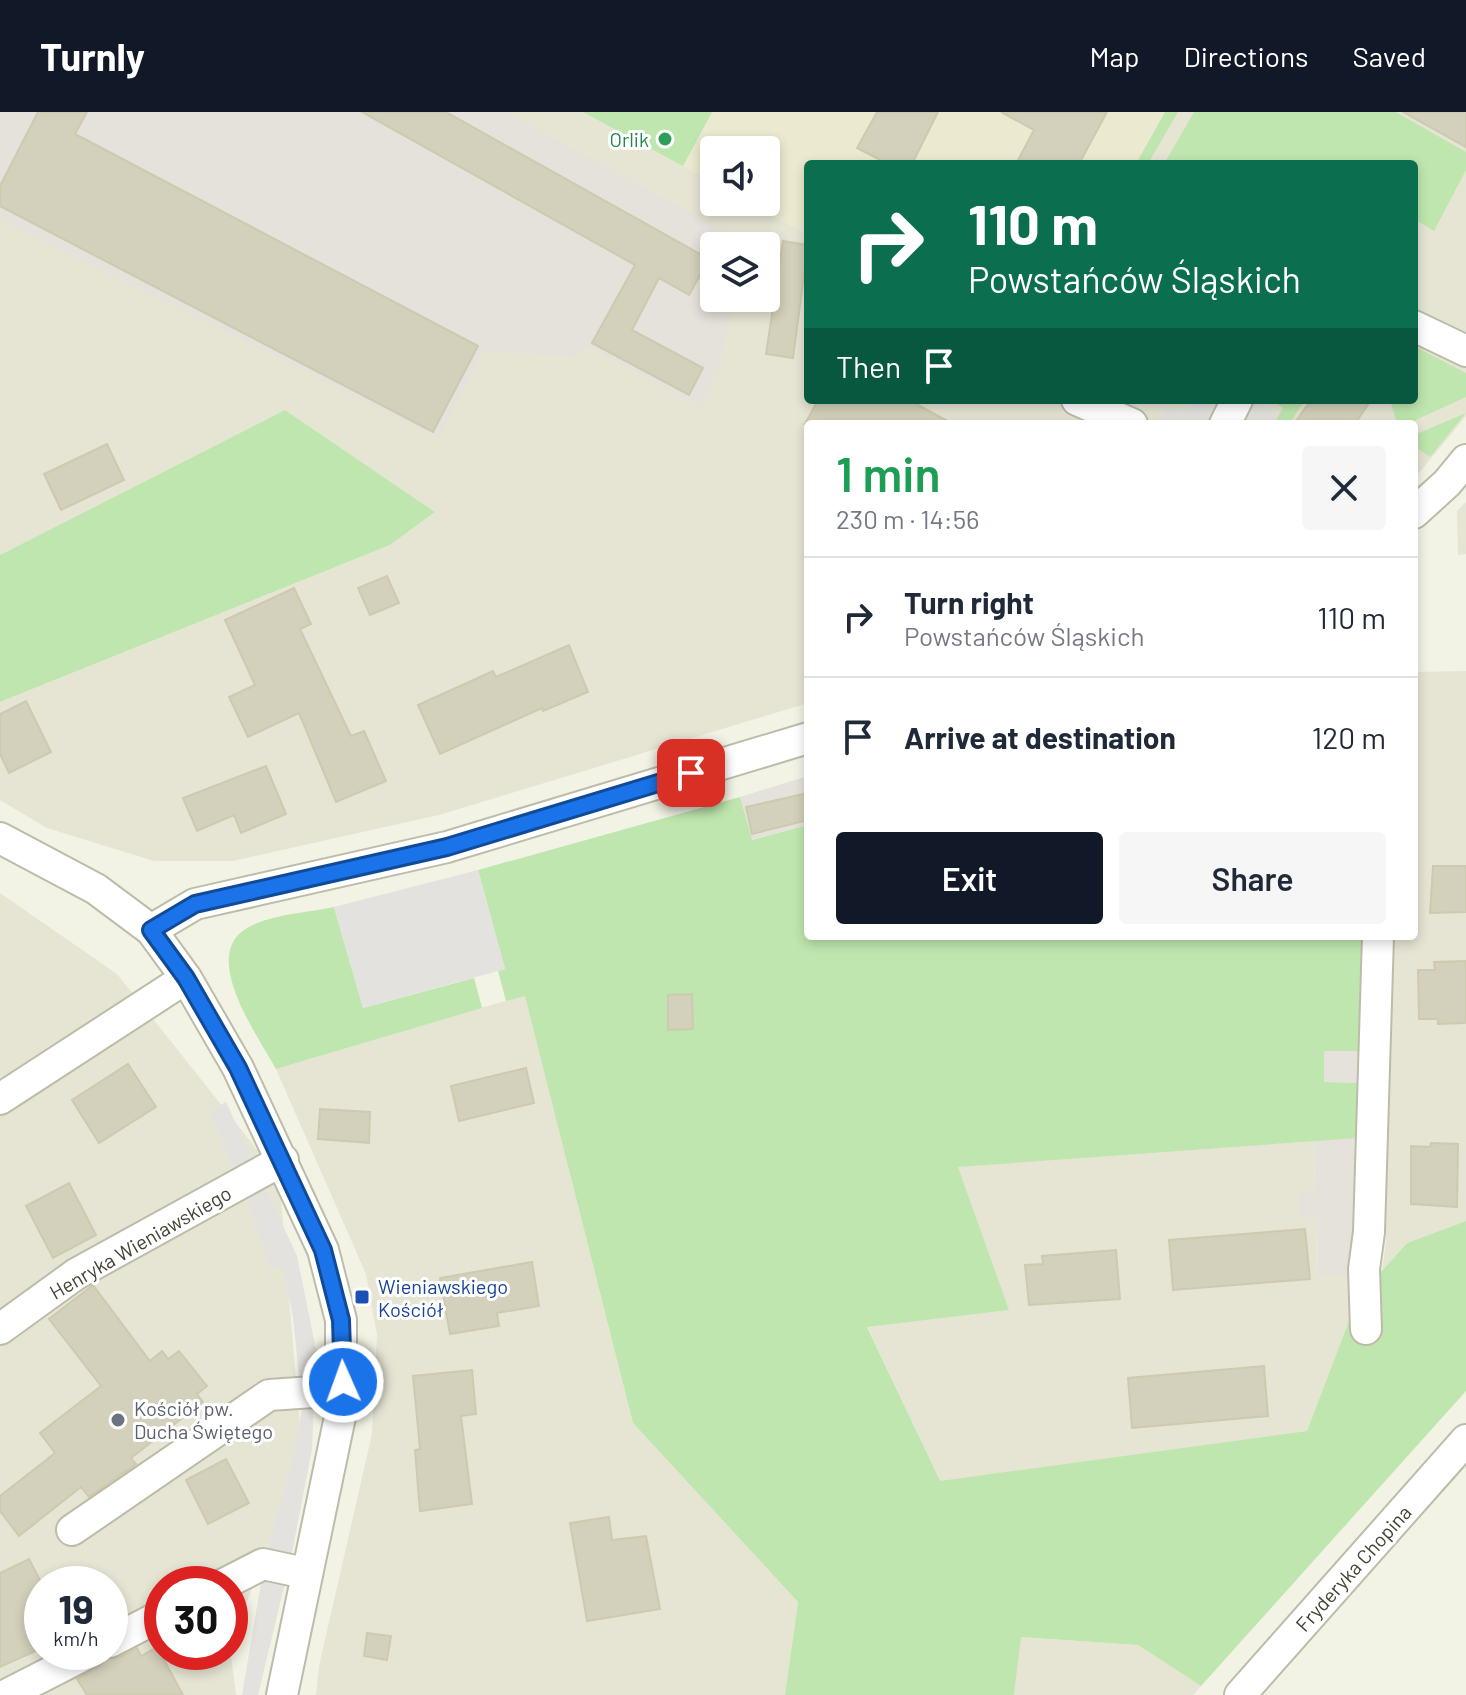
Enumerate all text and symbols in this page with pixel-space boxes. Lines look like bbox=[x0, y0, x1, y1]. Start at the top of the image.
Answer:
text: Turnly bbox=[40, 33, 145, 79]
text: Map bbox=[1090, 39, 1139, 73]
text: Directions bbox=[1183, 39, 1309, 73]
text: Saved bbox=[1353, 39, 1426, 73]
place label: Orlik bbox=[610, 127, 649, 151]
marker: Orlik bbox=[656, 130, 674, 148]
map controls bbox=[700, 136, 780, 312]
button: sound bbox=[700, 136, 780, 216]
text: 110 m bbox=[968, 189, 1098, 256]
icon: right bbox=[836, 192, 940, 296]
button: layers bbox=[700, 232, 780, 312]
text: Powstańców Śląskich bbox=[968, 257, 1301, 300]
icon: arrive bbox=[917, 344, 961, 388]
text: Then bbox=[836, 348, 901, 384]
text: 1 min bbox=[836, 444, 941, 502]
button: close bbox=[1302, 446, 1386, 530]
text: 230 m · 14:56 bbox=[836, 503, 979, 534]
text: Turn right bbox=[904, 584, 1034, 620]
icon: right bbox=[836, 595, 880, 639]
text: 110 m bbox=[1317, 599, 1386, 635]
text: Powstańców Śląskich bbox=[904, 620, 1145, 651]
icon: arrive bbox=[836, 715, 880, 759]
text: Arrive at destination bbox=[904, 719, 1176, 755]
text: 120 m bbox=[1312, 719, 1386, 755]
pin bbox=[657, 739, 725, 807]
icon: arrive bbox=[669, 751, 713, 795]
button: Exit bbox=[836, 832, 1103, 924]
button: Share bbox=[1119, 832, 1386, 924]
street label: Henryka Wieniawskiego bbox=[45, 1180, 235, 1304]
place label: Wieniawskiego Kościół bbox=[378, 1274, 508, 1321]
marker: Wieniawskiego Kościół bbox=[353, 1288, 371, 1306]
position arrow bbox=[301, 1340, 385, 1424]
place label: Kościół pw. Ducha Świętego bbox=[134, 1396, 273, 1443]
marker: Kościół pw. Ducha Świętego bbox=[109, 1411, 127, 1429]
street label: Fryderyka Chopina bbox=[1290, 1500, 1416, 1636]
speed limit sign: 30 bbox=[144, 1566, 248, 1670]
text: 19 bbox=[58, 1584, 94, 1632]
text: km/h bbox=[53, 1626, 99, 1650]

